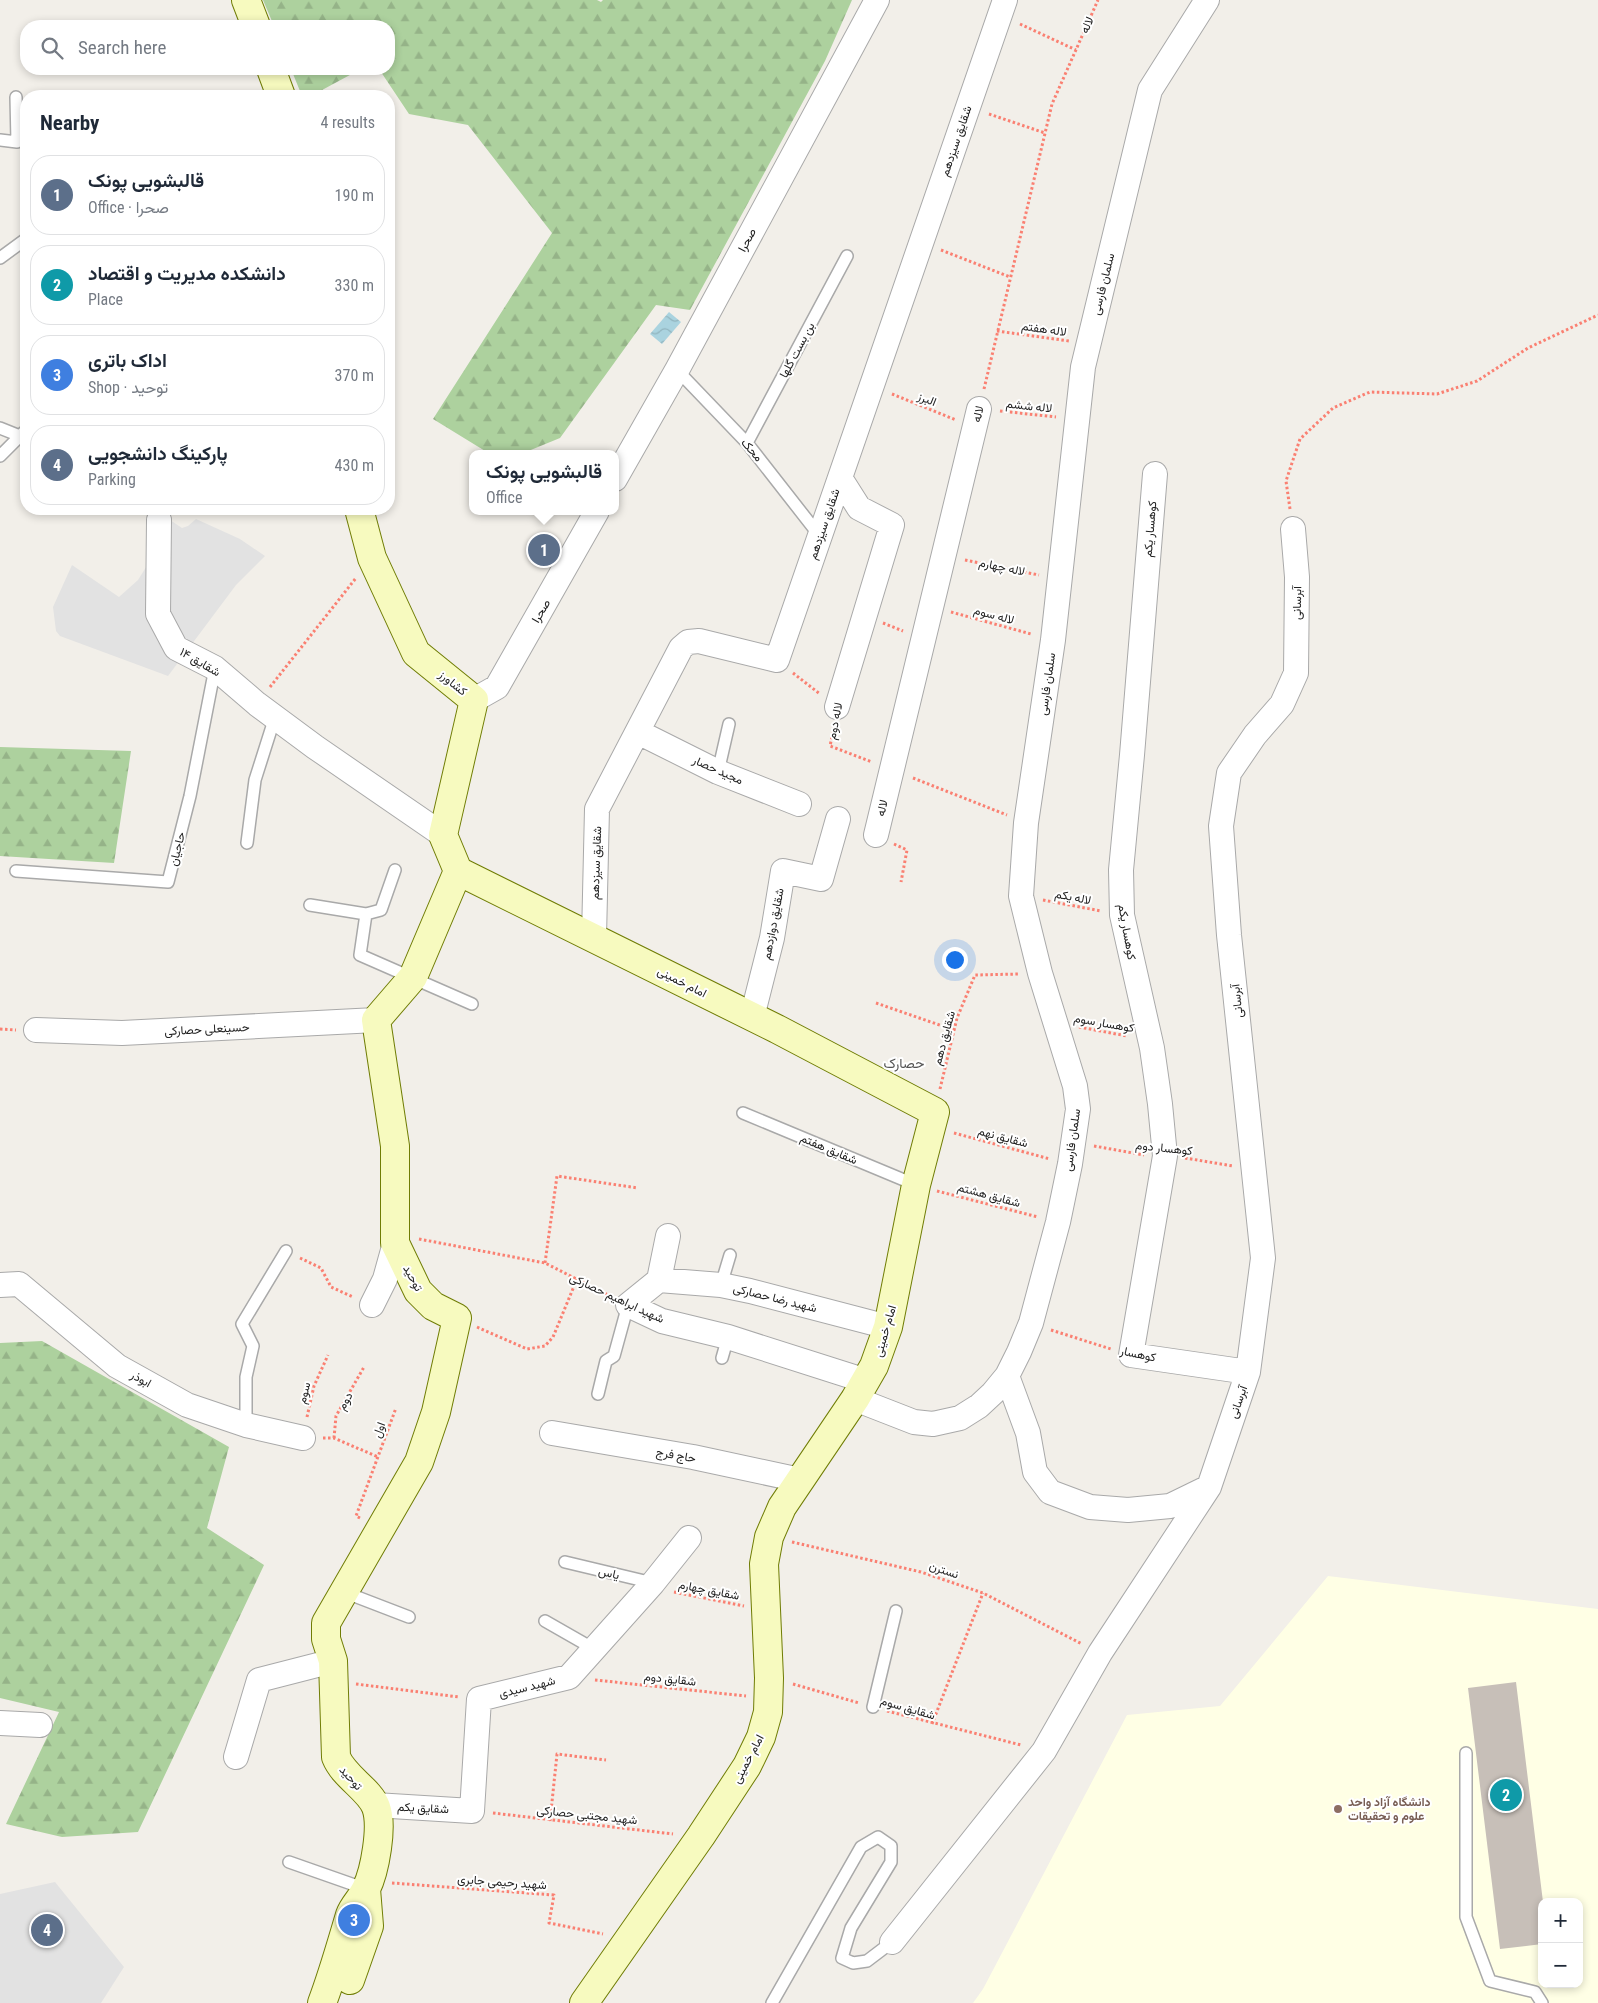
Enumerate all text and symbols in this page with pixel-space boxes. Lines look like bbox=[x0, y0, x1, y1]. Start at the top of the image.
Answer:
street label: لاله bbox=[1077, 15, 1097, 35]
search box bbox=[20, 20, 395, 75]
icon: search bbox=[38, 34, 66, 62]
text: Search here bbox=[78, 36, 166, 59]
street label: شقایق سیزدهم bbox=[937, 104, 976, 179]
text: Nearby bbox=[40, 111, 99, 135]
text: 4 results bbox=[320, 113, 375, 132]
text: قالبشویی پونک bbox=[88, 169, 204, 192]
text: 1 bbox=[53, 186, 61, 205]
text: 190 m bbox=[335, 186, 374, 205]
text: Office · صحرا bbox=[88, 198, 169, 217]
street label: صحرا bbox=[735, 226, 760, 255]
street label: سلمان فارسی bbox=[1089, 252, 1118, 317]
text: دانشکده مدیریت و اقتصاد bbox=[88, 262, 286, 285]
text: 2 bbox=[53, 276, 61, 295]
text: 330 m bbox=[335, 276, 374, 295]
text: Place bbox=[88, 290, 123, 309]
street label: لاله هفتم bbox=[1020, 319, 1067, 340]
street label: بن بست گلها bbox=[777, 320, 818, 381]
text: اداک باتری bbox=[88, 349, 167, 372]
text: 3 bbox=[53, 366, 61, 385]
text: 370 m bbox=[335, 366, 374, 385]
text: Shop · توحید bbox=[88, 378, 168, 397]
street label: البرز bbox=[914, 389, 938, 410]
street label: لاله ششم bbox=[1005, 397, 1053, 416]
street label: لاله bbox=[969, 404, 987, 424]
street label: محک bbox=[738, 436, 766, 464]
text: پارکینگ دانشجویی bbox=[88, 442, 228, 465]
popup bbox=[469, 450, 619, 515]
text: 4 bbox=[53, 456, 61, 475]
text: 430 m bbox=[335, 456, 374, 475]
text: قالبشویی پونک bbox=[486, 460, 602, 483]
text: Parking bbox=[88, 470, 136, 489]
street label: شقایق سیزدهم bbox=[805, 487, 844, 562]
text: Office bbox=[486, 488, 522, 507]
street label: کوهسار یکم bbox=[1141, 500, 1160, 558]
pin: 1 bbox=[528, 531, 560, 569]
street label: لاله چهارم bbox=[977, 555, 1026, 580]
street label: آبرسانی bbox=[1290, 585, 1305, 620]
street label: صحرا bbox=[529, 597, 554, 626]
street label: لاله سوم bbox=[972, 603, 1016, 628]
street label: شقایق ۱۴ bbox=[177, 645, 223, 680]
street label: سلمان فارسی bbox=[1036, 652, 1059, 716]
street label: کشاورز bbox=[435, 667, 470, 699]
street label: لاله دوم bbox=[825, 701, 846, 741]
street label: مجید حصار bbox=[689, 752, 745, 788]
street label: لاله bbox=[873, 798, 891, 818]
street label: شقایق سیزدهم bbox=[588, 826, 605, 900]
street label: حاجیان bbox=[166, 830, 188, 868]
street label: شقایق دوازدهم bbox=[759, 887, 788, 961]
street label: لاله یکم bbox=[1053, 887, 1092, 908]
street label: کوهسار یکم bbox=[1114, 903, 1139, 961]
your location bbox=[942, 947, 968, 973]
street label: امام خمینی bbox=[655, 964, 709, 1001]
street label: آبرسانی bbox=[1228, 982, 1247, 1019]
street label: شقایق دهم bbox=[930, 1009, 959, 1067]
street label: کوهسار سوم bbox=[1073, 1011, 1135, 1036]
street label: حسینعلی حصارکی bbox=[164, 1020, 250, 1039]
district label: حصارک bbox=[884, 1055, 924, 1072]
street label: سلمان فارسی bbox=[1061, 1108, 1084, 1172]
street label: شقایق نهم bbox=[976, 1124, 1030, 1151]
street label: شقایق هفتم bbox=[798, 1131, 860, 1168]
street label: کوهسار دوم bbox=[1135, 1138, 1193, 1159]
street label: شقایق هشتم bbox=[956, 1180, 1022, 1211]
street label: توحید bbox=[399, 1262, 426, 1294]
street label: شهید ابراهیم حصارکی bbox=[567, 1270, 666, 1327]
street label: شهید رضا حصارکی bbox=[732, 1281, 818, 1316]
street label: امام خمینی bbox=[871, 1303, 900, 1359]
street label: کوهسار bbox=[1118, 1343, 1157, 1366]
street label: ابوذر bbox=[127, 1367, 154, 1391]
street label: سوم bbox=[295, 1381, 314, 1406]
street label: آبرسانی bbox=[1226, 1383, 1251, 1421]
street label: دوم bbox=[334, 1389, 357, 1413]
street label: اول bbox=[370, 1420, 389, 1440]
street label: حاج فرج bbox=[655, 1445, 697, 1467]
street label: نسترن bbox=[927, 1558, 961, 1582]
street label: یاس bbox=[597, 1564, 621, 1583]
street label: شقایق چهارم bbox=[677, 1577, 741, 1604]
street label: شقایق دوم bbox=[643, 1669, 697, 1690]
street label: شهید سیدی bbox=[497, 1673, 557, 1702]
street label: شقایق سوم bbox=[879, 1694, 937, 1723]
street label: امام خمینی bbox=[729, 1732, 768, 1786]
street label: توحید bbox=[336, 1763, 366, 1794]
pin: 2 bbox=[1490, 1776, 1522, 1814]
place label: دانشگاه آزاد واحد علوم و تحقیقات bbox=[1348, 1795, 1431, 1824]
street label: شقایق یکم bbox=[397, 1800, 449, 1817]
street label: شهید مجتبی حصارکی bbox=[536, 1803, 638, 1828]
marker: دانشگاه آزاد واحد علوم و تحقیقات bbox=[1332, 1803, 1344, 1815]
street label: شهید رحیمی جابری bbox=[457, 1872, 547, 1893]
map controls bbox=[1538, 1898, 1583, 1988]
button: + bbox=[1538, 1898, 1583, 1943]
pin: 3 bbox=[338, 1901, 370, 1939]
pin: 4 bbox=[31, 1911, 63, 1949]
button: − bbox=[1538, 1943, 1583, 1988]

